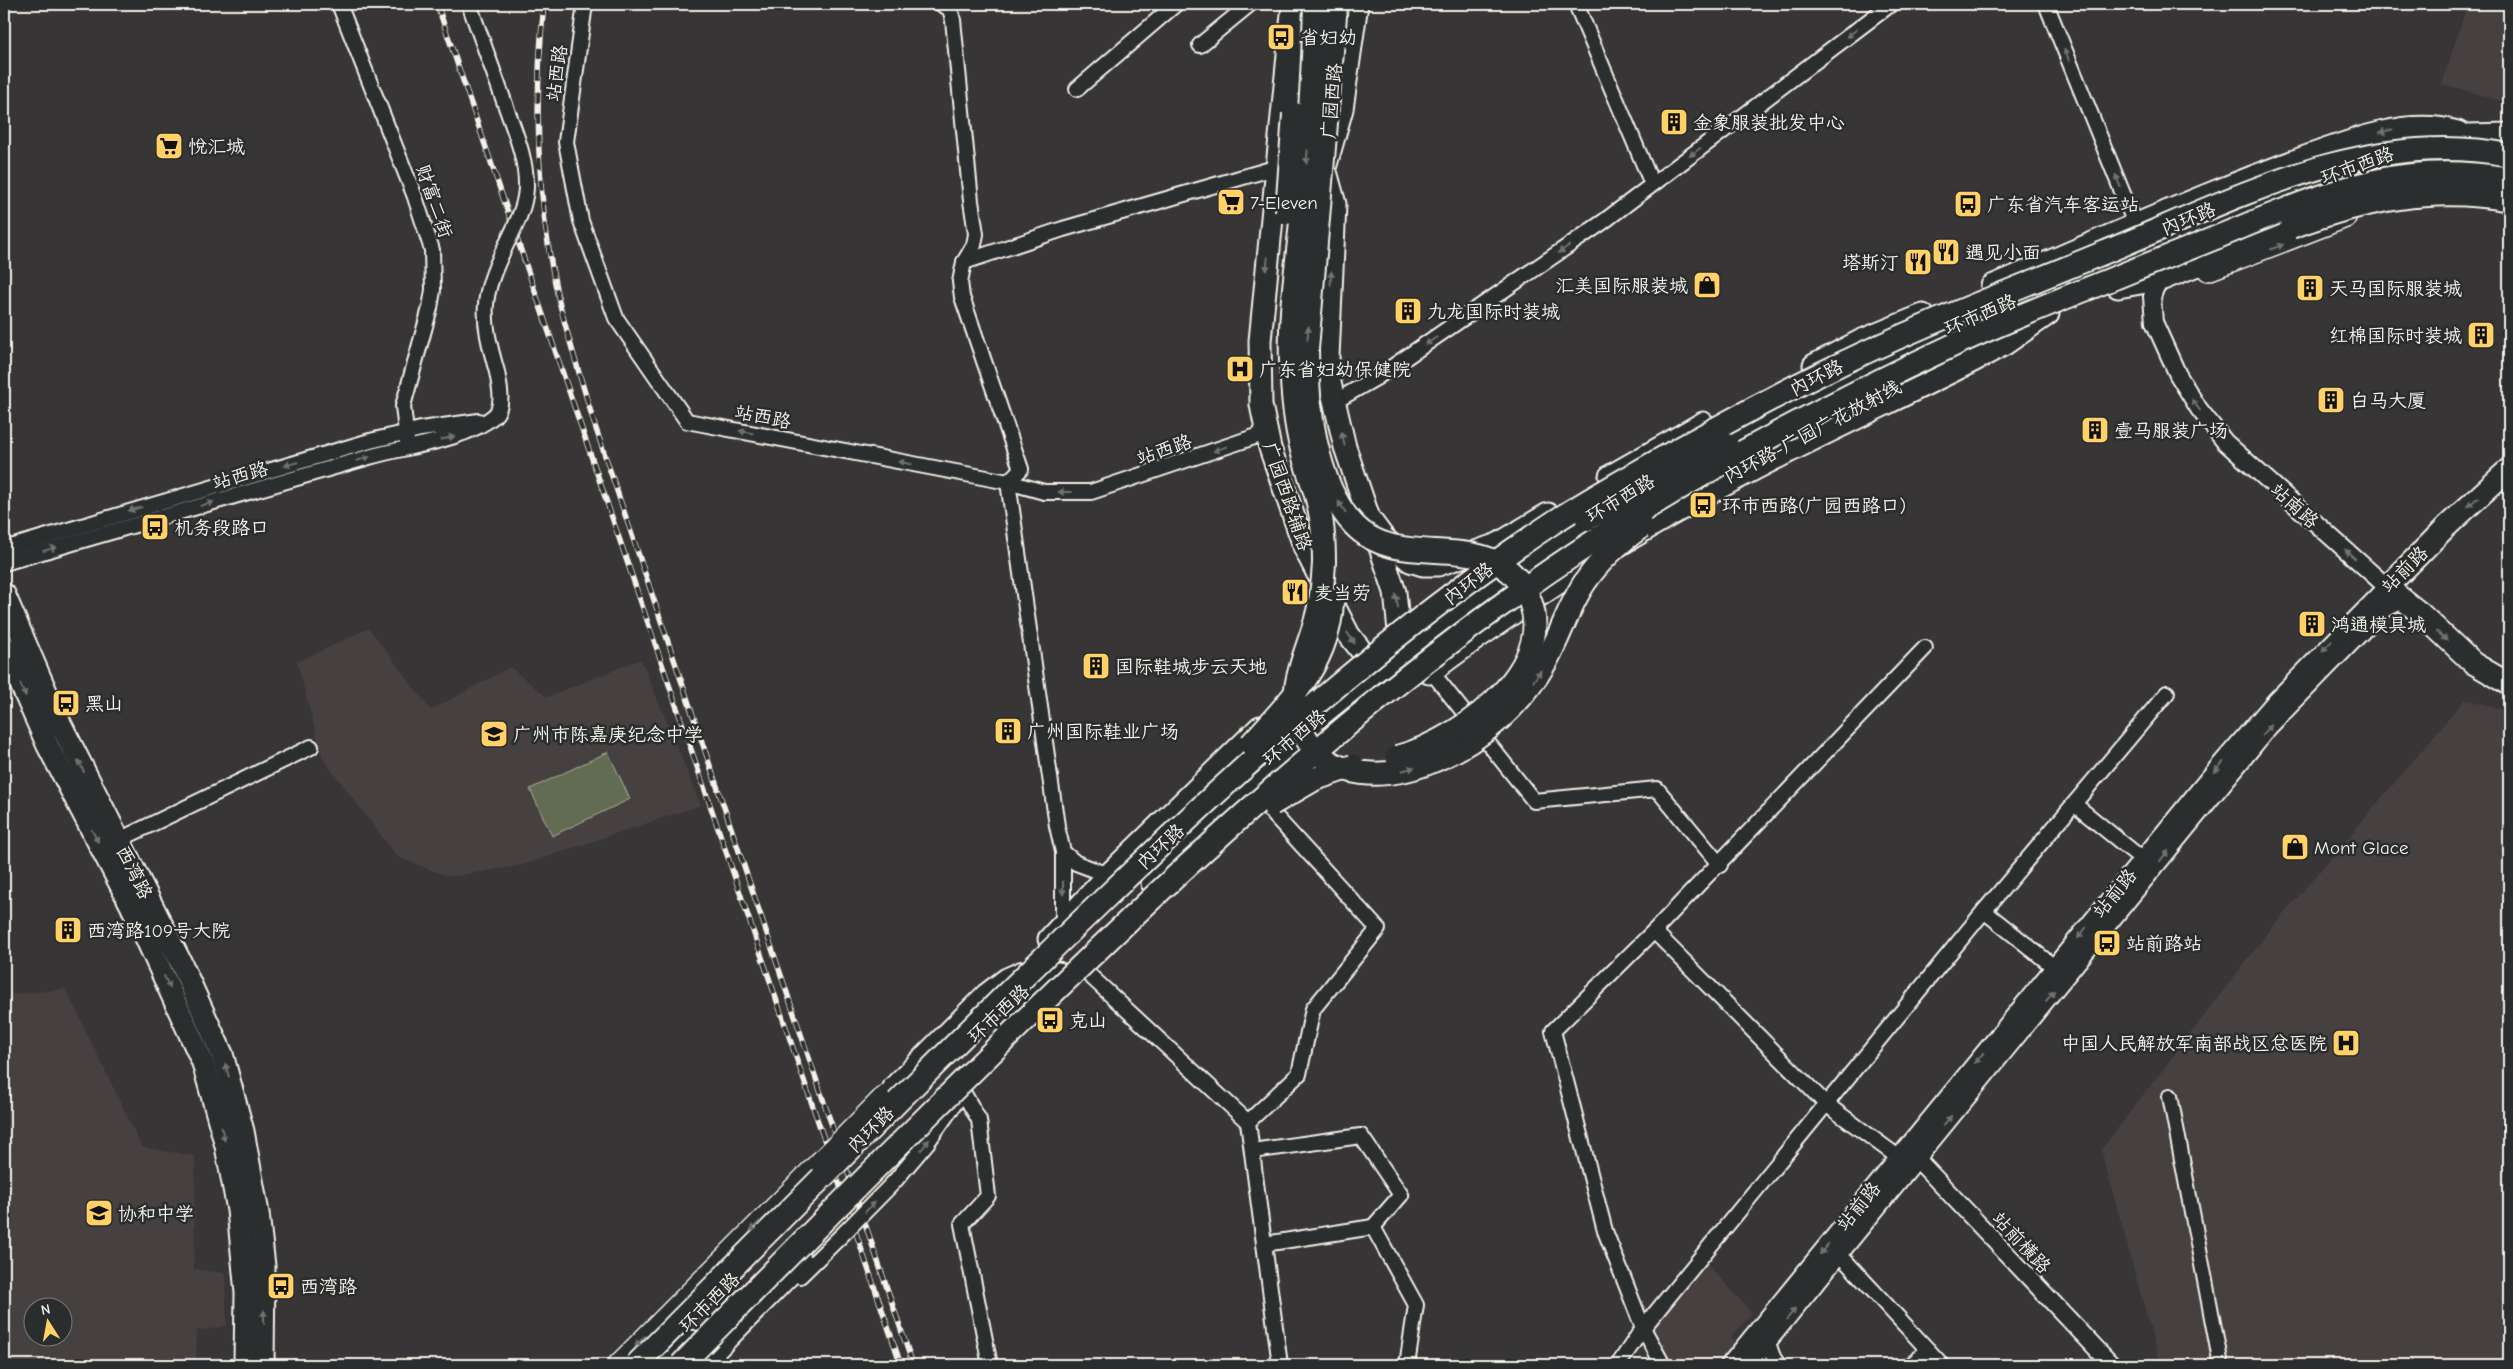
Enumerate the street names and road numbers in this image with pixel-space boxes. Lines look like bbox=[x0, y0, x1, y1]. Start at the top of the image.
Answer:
street label: 站西路 bbox=[542, 43, 572, 103]
street label: 广园西路 bbox=[1318, 62, 1346, 140]
street label: 环市西路 bbox=[2318, 143, 2397, 189]
street label: 财富二街 bbox=[411, 162, 457, 241]
street label: 内环路 bbox=[2158, 198, 2219, 240]
street label: 环市西路 bbox=[1941, 290, 2020, 340]
street label: 内环路 bbox=[1786, 355, 1847, 401]
street label: 内环路-广园广花放射线 bbox=[1720, 376, 1905, 488]
street label: 站西路 bbox=[733, 401, 793, 433]
street label: 站西路 bbox=[1134, 430, 1195, 470]
street label: 广园西路辅路 bbox=[1258, 439, 1316, 554]
street label: 站西路 bbox=[210, 458, 271, 494]
street label: 环市西路 bbox=[1582, 470, 1659, 528]
street label: 站南路 bbox=[2266, 478, 2323, 533]
street label: 站前路 bbox=[2377, 542, 2433, 598]
street label: 内环路 bbox=[1439, 558, 1498, 610]
street label: 环市西路 bbox=[1258, 705, 1331, 771]
street label: 内环路 bbox=[1132, 819, 1189, 874]
street label: 西湾路 bbox=[111, 842, 157, 903]
street label: 站前路 bbox=[2088, 865, 2141, 923]
street label: 环市西路 bbox=[963, 980, 1034, 1048]
street label: 内环路 bbox=[843, 1102, 899, 1158]
street label: 站前路 bbox=[1832, 1178, 1885, 1236]
street label: 站前横路 bbox=[1987, 1207, 2055, 1278]
street label: 环市西路 bbox=[675, 1268, 744, 1337]

